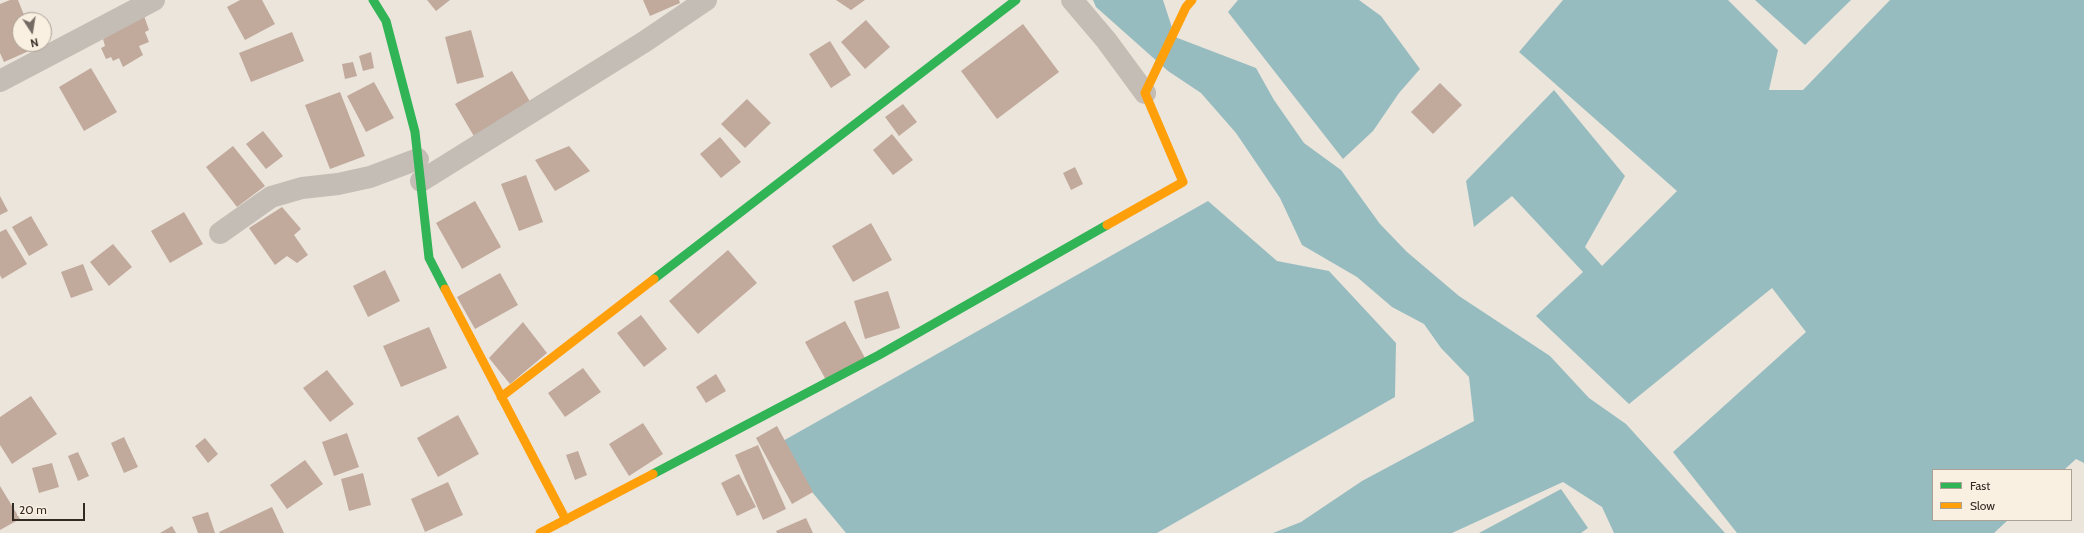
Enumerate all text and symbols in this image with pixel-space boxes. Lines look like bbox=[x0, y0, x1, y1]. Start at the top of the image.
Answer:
north arrow bbox=[12, 12, 52, 52]
text: N bbox=[29, 35, 40, 50]
legend bbox=[1932, 469, 2072, 521]
text: Fast bbox=[1970, 478, 1990, 493]
scale bar bbox=[14, 495, 87, 521]
text: Slow bbox=[1970, 498, 1995, 513]
text: 20 m bbox=[19, 502, 47, 517]

